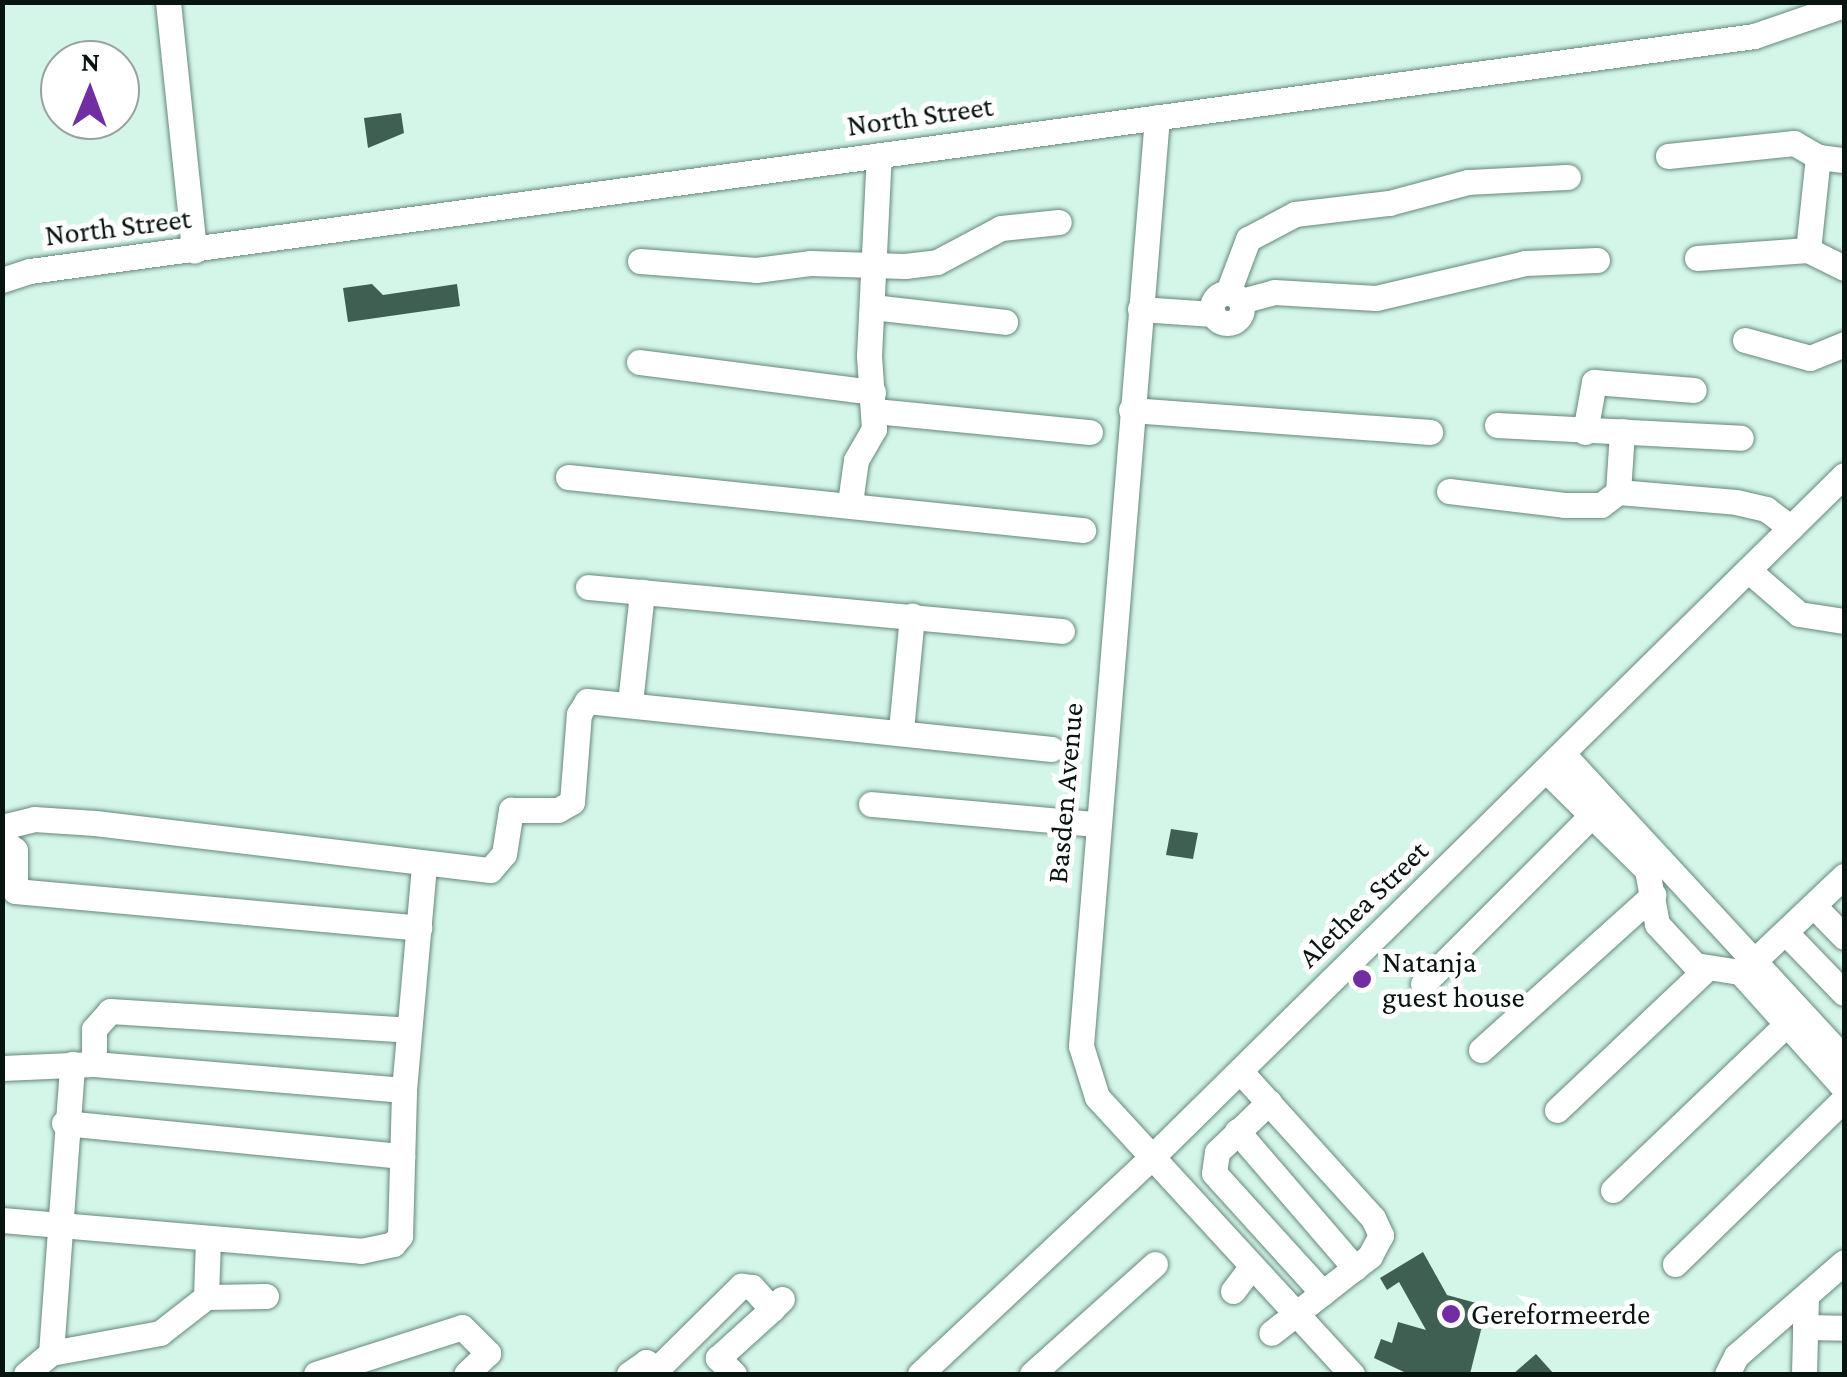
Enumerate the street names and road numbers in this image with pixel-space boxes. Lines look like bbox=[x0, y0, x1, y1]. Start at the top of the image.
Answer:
street label: North Street bbox=[845, 88, 995, 144]
street label: North Street bbox=[43, 200, 193, 254]
street label: Basden Avenue bbox=[1039, 701, 1091, 885]
street label: Alethea Street bbox=[1290, 833, 1436, 975]

